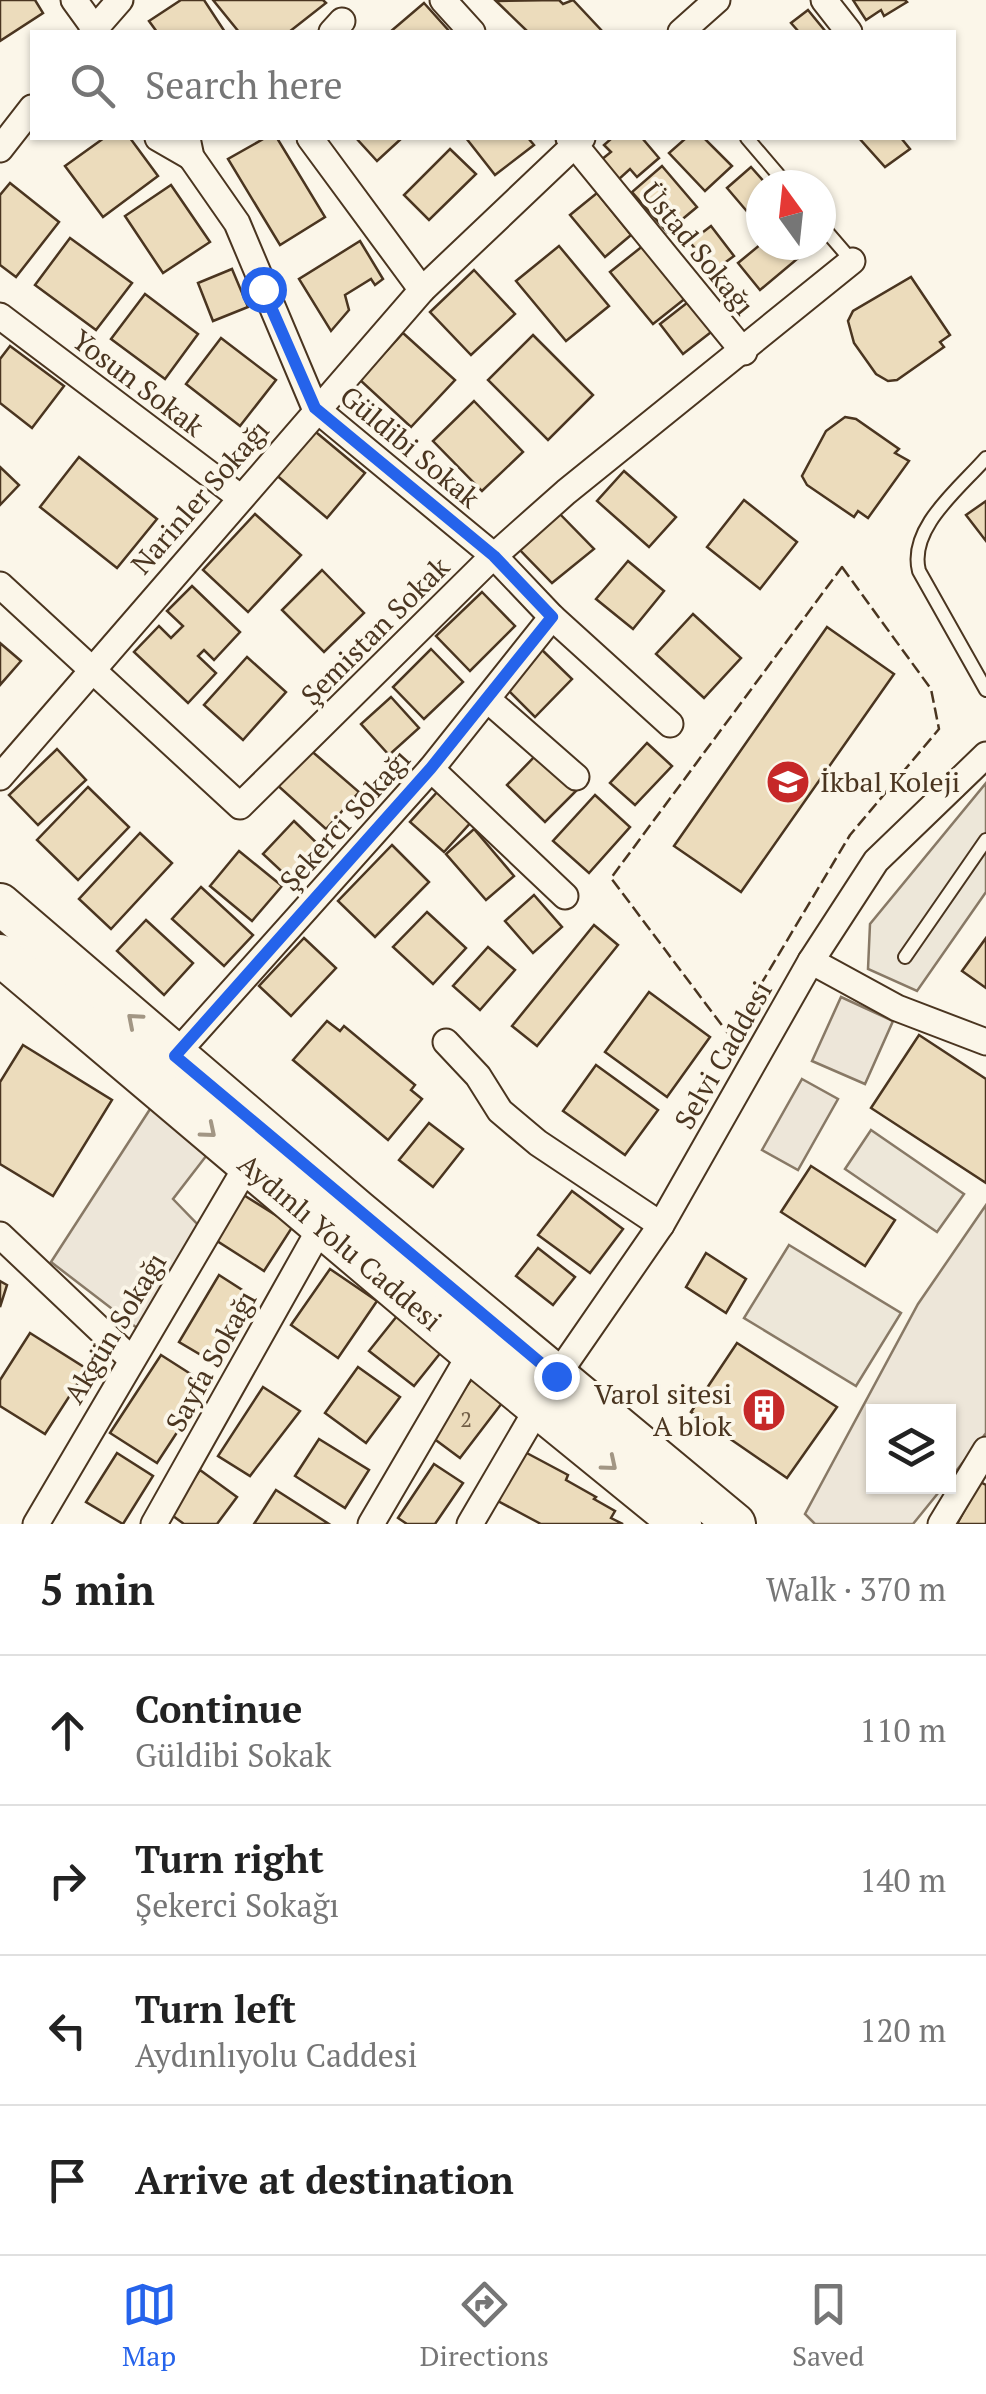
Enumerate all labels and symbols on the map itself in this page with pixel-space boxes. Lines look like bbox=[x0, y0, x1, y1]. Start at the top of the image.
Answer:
north arrow bbox=[746, 170, 836, 260]
street label: Üstad Sokağı bbox=[634, 175, 763, 323]
route start bbox=[241, 267, 287, 313]
street label: Yosun Sokak bbox=[65, 321, 212, 445]
street label: Güldibi Sokak bbox=[333, 377, 488, 516]
street label: Narinler Sokağı bbox=[122, 412, 277, 582]
street label: Şemistan Sokak bbox=[293, 548, 457, 713]
street label: Şekerci Sokağı bbox=[271, 741, 418, 898]
school or university icon: İkbal Koleji bbox=[765, 759, 811, 805]
place label: İkbal Koleji bbox=[820, 763, 960, 800]
street label: Selvi Caddesi bbox=[665, 974, 780, 1135]
one-way arrow bbox=[127, 1013, 146, 1031]
one-way arrow bbox=[197, 1119, 215, 1137]
street label: Aydınlı Yolu Caddesi bbox=[231, 1145, 450, 1339]
street label: Akgün Sokağı bbox=[55, 1245, 174, 1410]
street label: Sayfa Sokağı bbox=[157, 1284, 265, 1438]
route end bbox=[534, 1354, 580, 1400]
place label: Varol sitesi A blok bbox=[594, 1375, 733, 1444]
building icon: Varol sitesi A blok bbox=[741, 1387, 787, 1433]
house number: 2 bbox=[460, 1404, 472, 1433]
one-way arrow bbox=[599, 1452, 617, 1470]

